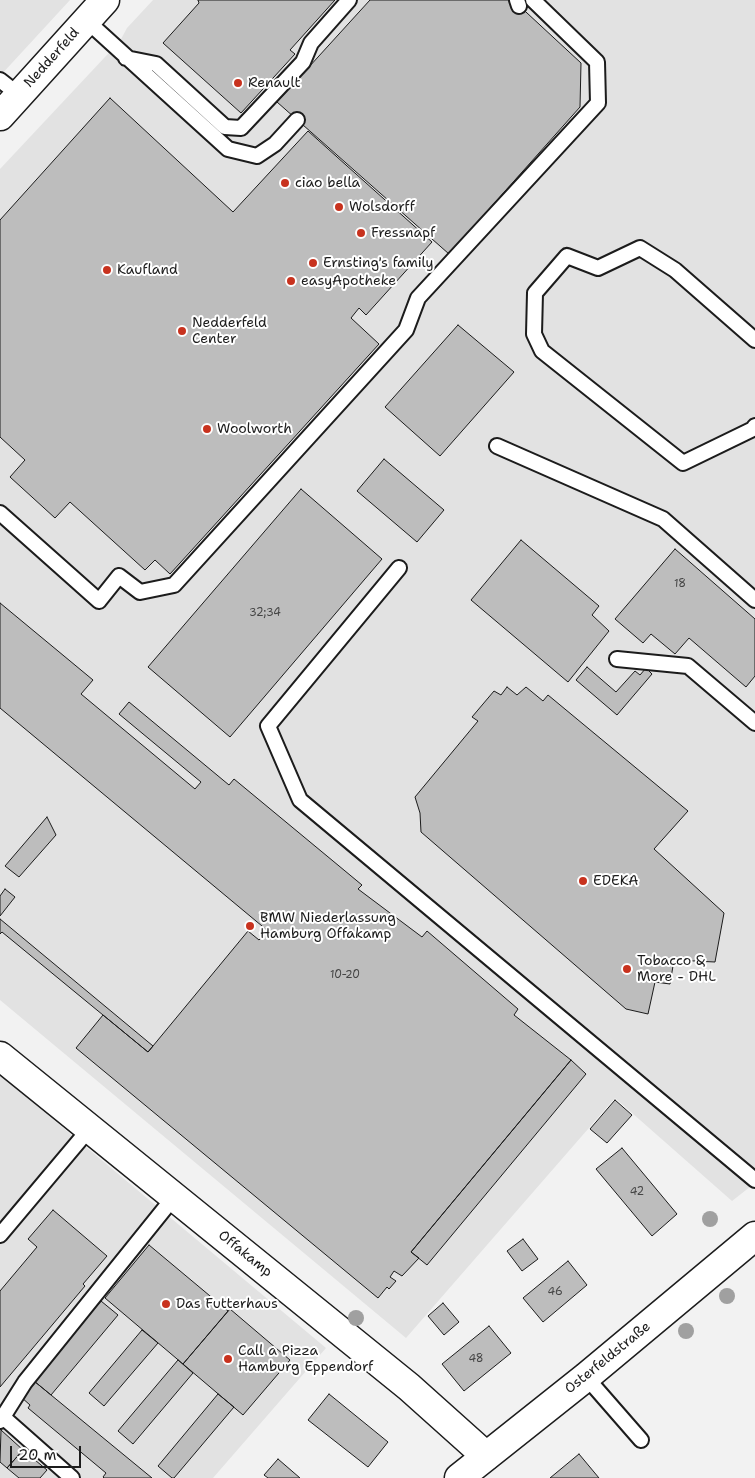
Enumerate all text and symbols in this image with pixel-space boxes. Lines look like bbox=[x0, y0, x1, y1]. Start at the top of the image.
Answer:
street label: Nedderfeld bbox=[21, 25, 83, 91]
place label: Renault bbox=[248, 75, 301, 91]
marker: Renault bbox=[232, 77, 244, 89]
place label: ciao bella bbox=[295, 175, 360, 191]
marker: ciao bella bbox=[279, 177, 291, 189]
place label: Wolsdorff bbox=[349, 199, 415, 215]
marker: Wolsdorff bbox=[333, 201, 345, 213]
place label: Fressnapf bbox=[371, 225, 435, 241]
marker: Fressnapf bbox=[355, 227, 367, 239]
place label: Ernsting's family bbox=[323, 255, 433, 271]
marker: Ernsting's family bbox=[307, 257, 319, 269]
place label: Kaufland bbox=[117, 262, 178, 278]
marker: Kaufland bbox=[101, 264, 113, 276]
place label: easyApotheke bbox=[301, 273, 396, 289]
marker: easyApotheke bbox=[285, 275, 297, 287]
place label: Nedderfeld Center bbox=[192, 315, 267, 348]
marker: Nedderfeld Center bbox=[176, 325, 188, 337]
place label: Woolworth bbox=[217, 421, 292, 437]
marker: Woolworth bbox=[201, 423, 213, 435]
house number: 18 bbox=[674, 577, 686, 591]
house number: 32;34 bbox=[249, 606, 281, 620]
place label: EDEKA bbox=[593, 873, 638, 889]
marker: EDEKA bbox=[577, 875, 589, 887]
place label: BMW Niederlassung Hamburg Offakamp bbox=[260, 910, 396, 942]
marker: BMW Niederlassung Hamburg Offakamp bbox=[244, 920, 256, 932]
place label: Tobacco & More - DHL bbox=[637, 953, 716, 986]
marker: Tobacco & More - DHL bbox=[621, 963, 633, 975]
house number: 10-20 bbox=[330, 968, 360, 982]
house number: 42 bbox=[630, 1185, 644, 1199]
street label: Offakamp bbox=[215, 1227, 275, 1281]
house number: 46 bbox=[547, 1285, 563, 1299]
place label: Das Futterhaus bbox=[176, 1296, 278, 1312]
marker: Das Futterhaus bbox=[160, 1298, 172, 1310]
street label: Osterfeldstraße bbox=[562, 1318, 654, 1398]
place label: Call a Pizza Hamburg Eppendorf bbox=[238, 1343, 373, 1375]
house number: 48 bbox=[468, 1352, 484, 1366]
marker: Call a Pizza Hamburg Eppendorf bbox=[222, 1353, 234, 1365]
scale bar bbox=[12, 1436, 84, 1468]
text: 20 m bbox=[18, 1445, 57, 1465]

